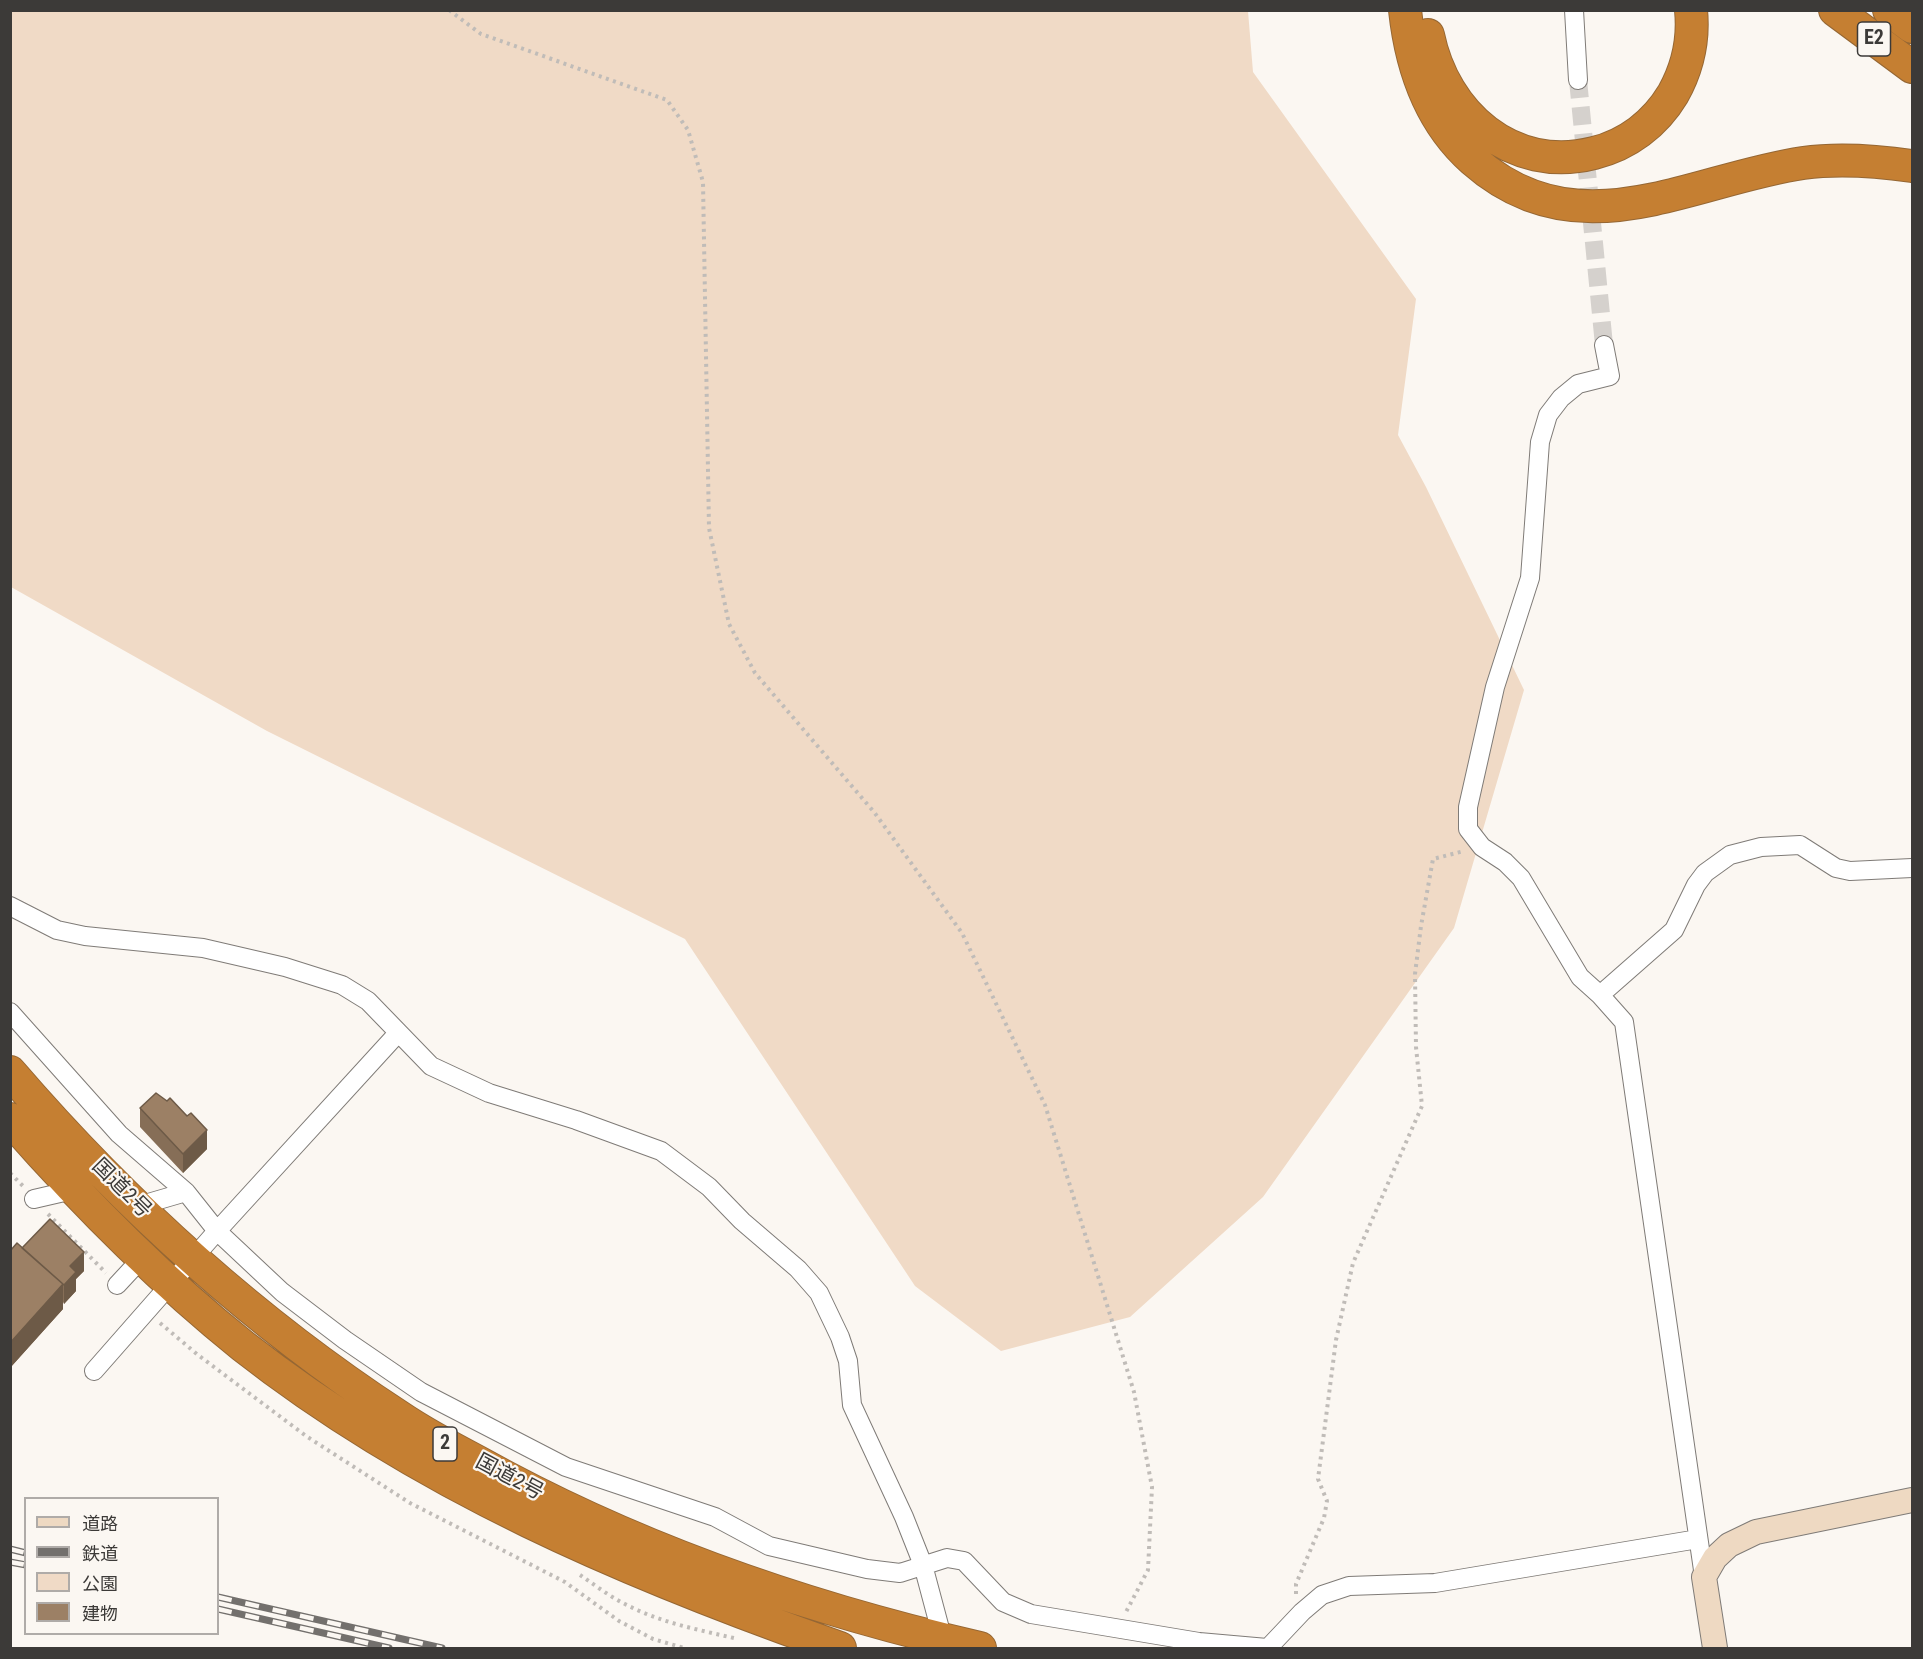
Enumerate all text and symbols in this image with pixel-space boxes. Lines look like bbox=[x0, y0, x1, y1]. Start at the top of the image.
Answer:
road number: E2 bbox=[1858, 22, 1890, 56]
street label: 国道2号 bbox=[86, 1154, 156, 1224]
road number: 2 bbox=[433, 1427, 457, 1461]
street label: 国道2号 bbox=[471, 1450, 547, 1506]
legend bbox=[24, 1497, 219, 1635]
text: 道路 bbox=[82, 1513, 118, 1534]
text: 鉄道 bbox=[82, 1543, 118, 1564]
text: 公園 bbox=[82, 1573, 118, 1594]
text: 建物 bbox=[82, 1603, 118, 1624]

